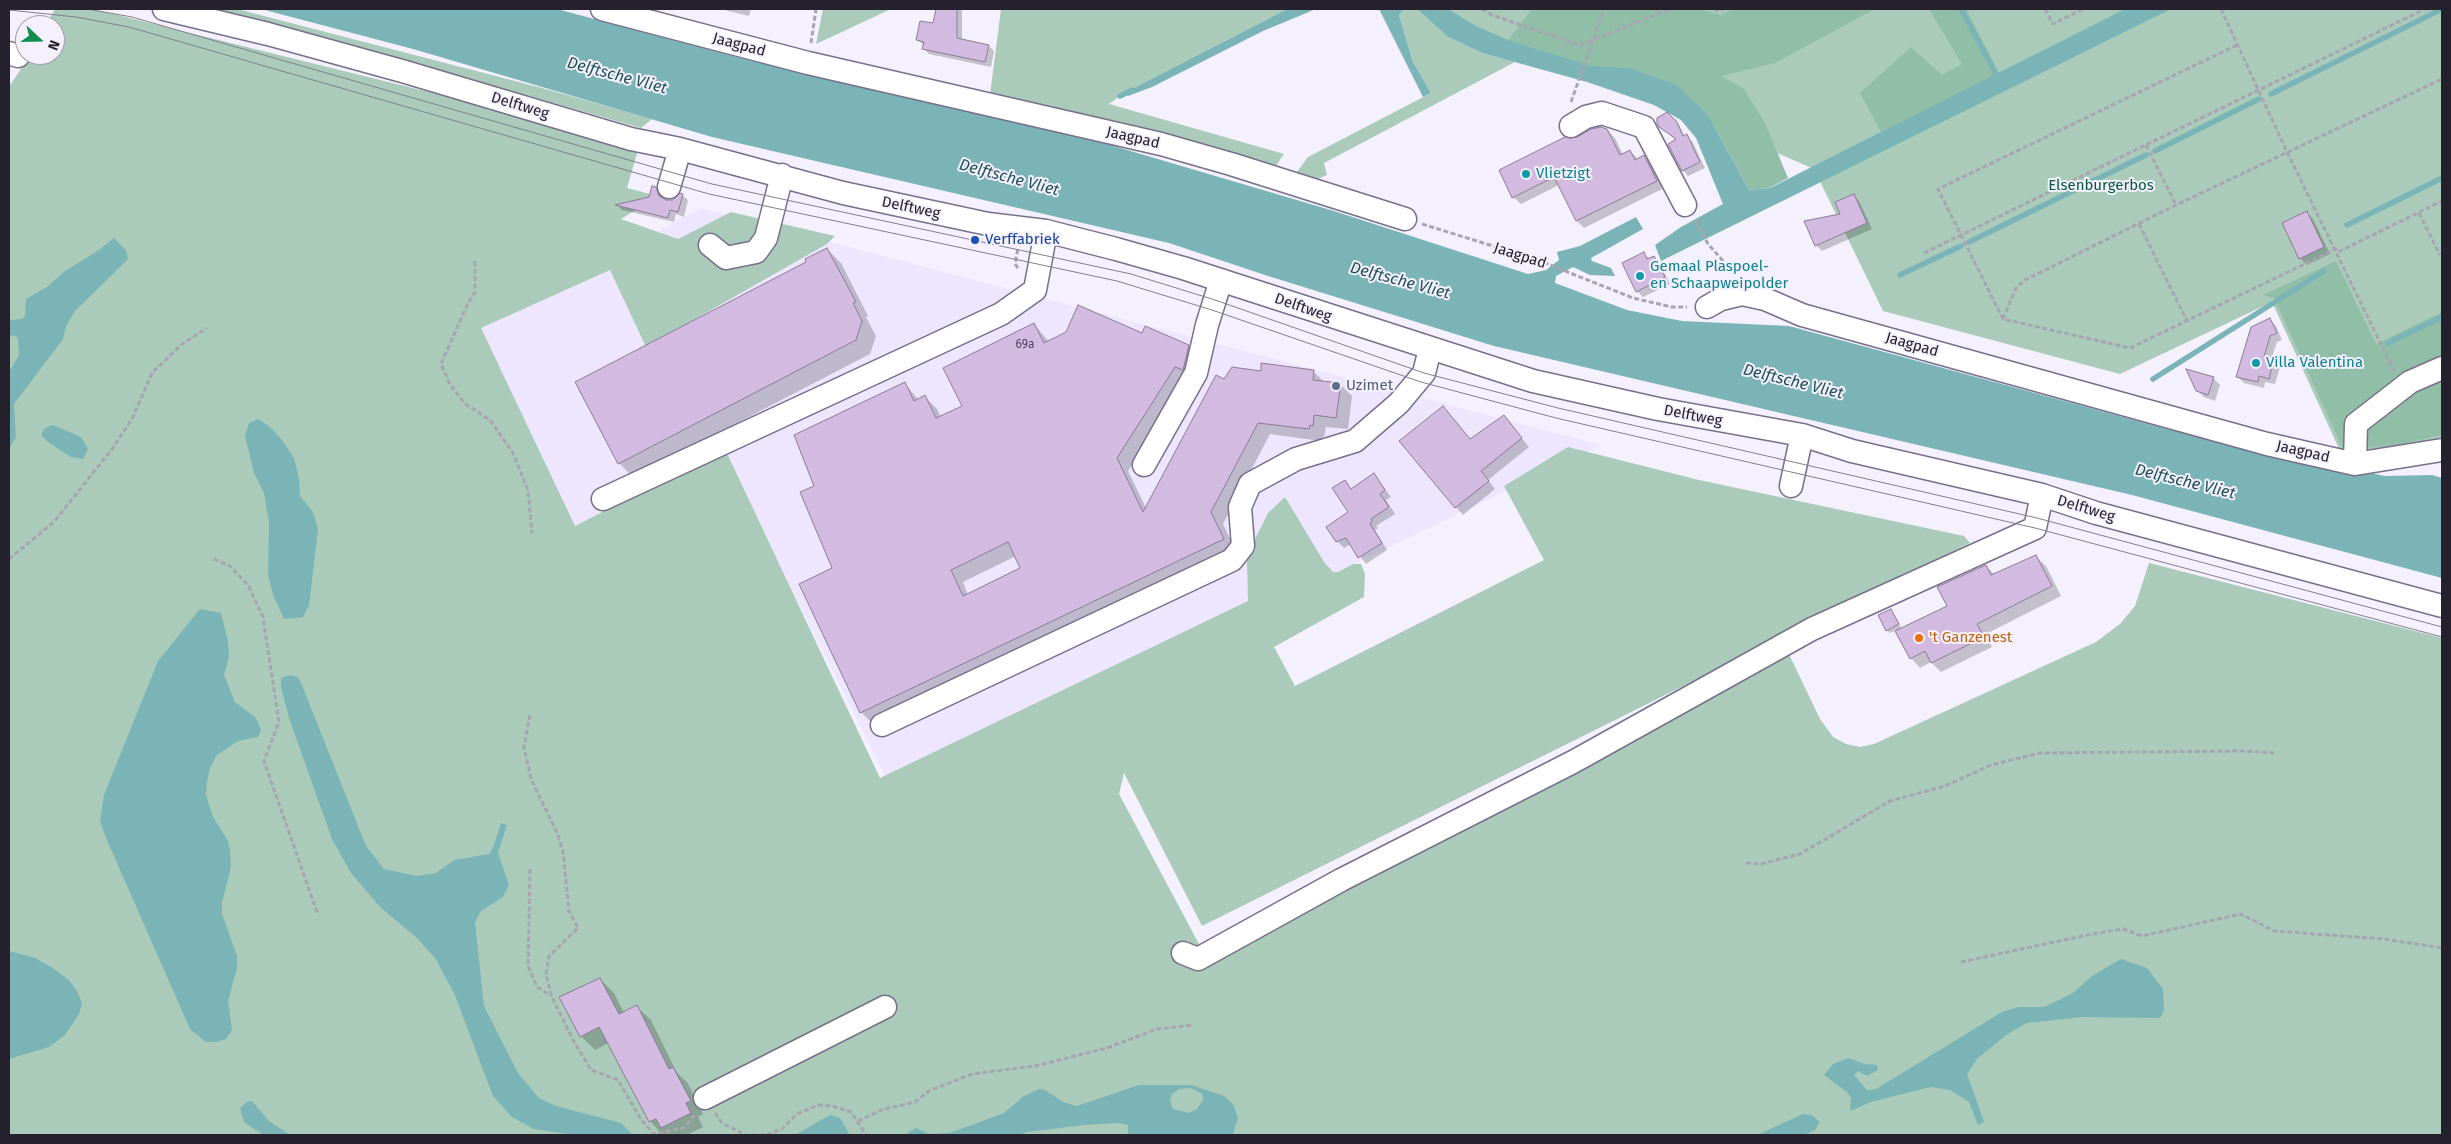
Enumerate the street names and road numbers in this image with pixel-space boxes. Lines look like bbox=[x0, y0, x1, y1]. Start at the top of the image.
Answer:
street label: Jaagpad bbox=[710, 29, 768, 61]
street label: Delftweg bbox=[489, 89, 551, 123]
street label: Jaagpad bbox=[1104, 123, 1162, 153]
street label: Delftweg bbox=[880, 193, 942, 223]
street label: Jaagpad bbox=[1491, 239, 1549, 273]
street label: Delftweg bbox=[1272, 290, 1334, 326]
street label: Jaagpad bbox=[1883, 329, 1941, 361]
street label: Delftweg bbox=[1662, 401, 1724, 431]
street label: Jaagpad bbox=[2274, 437, 2332, 467]
street label: Delftweg bbox=[2055, 492, 2117, 526]

